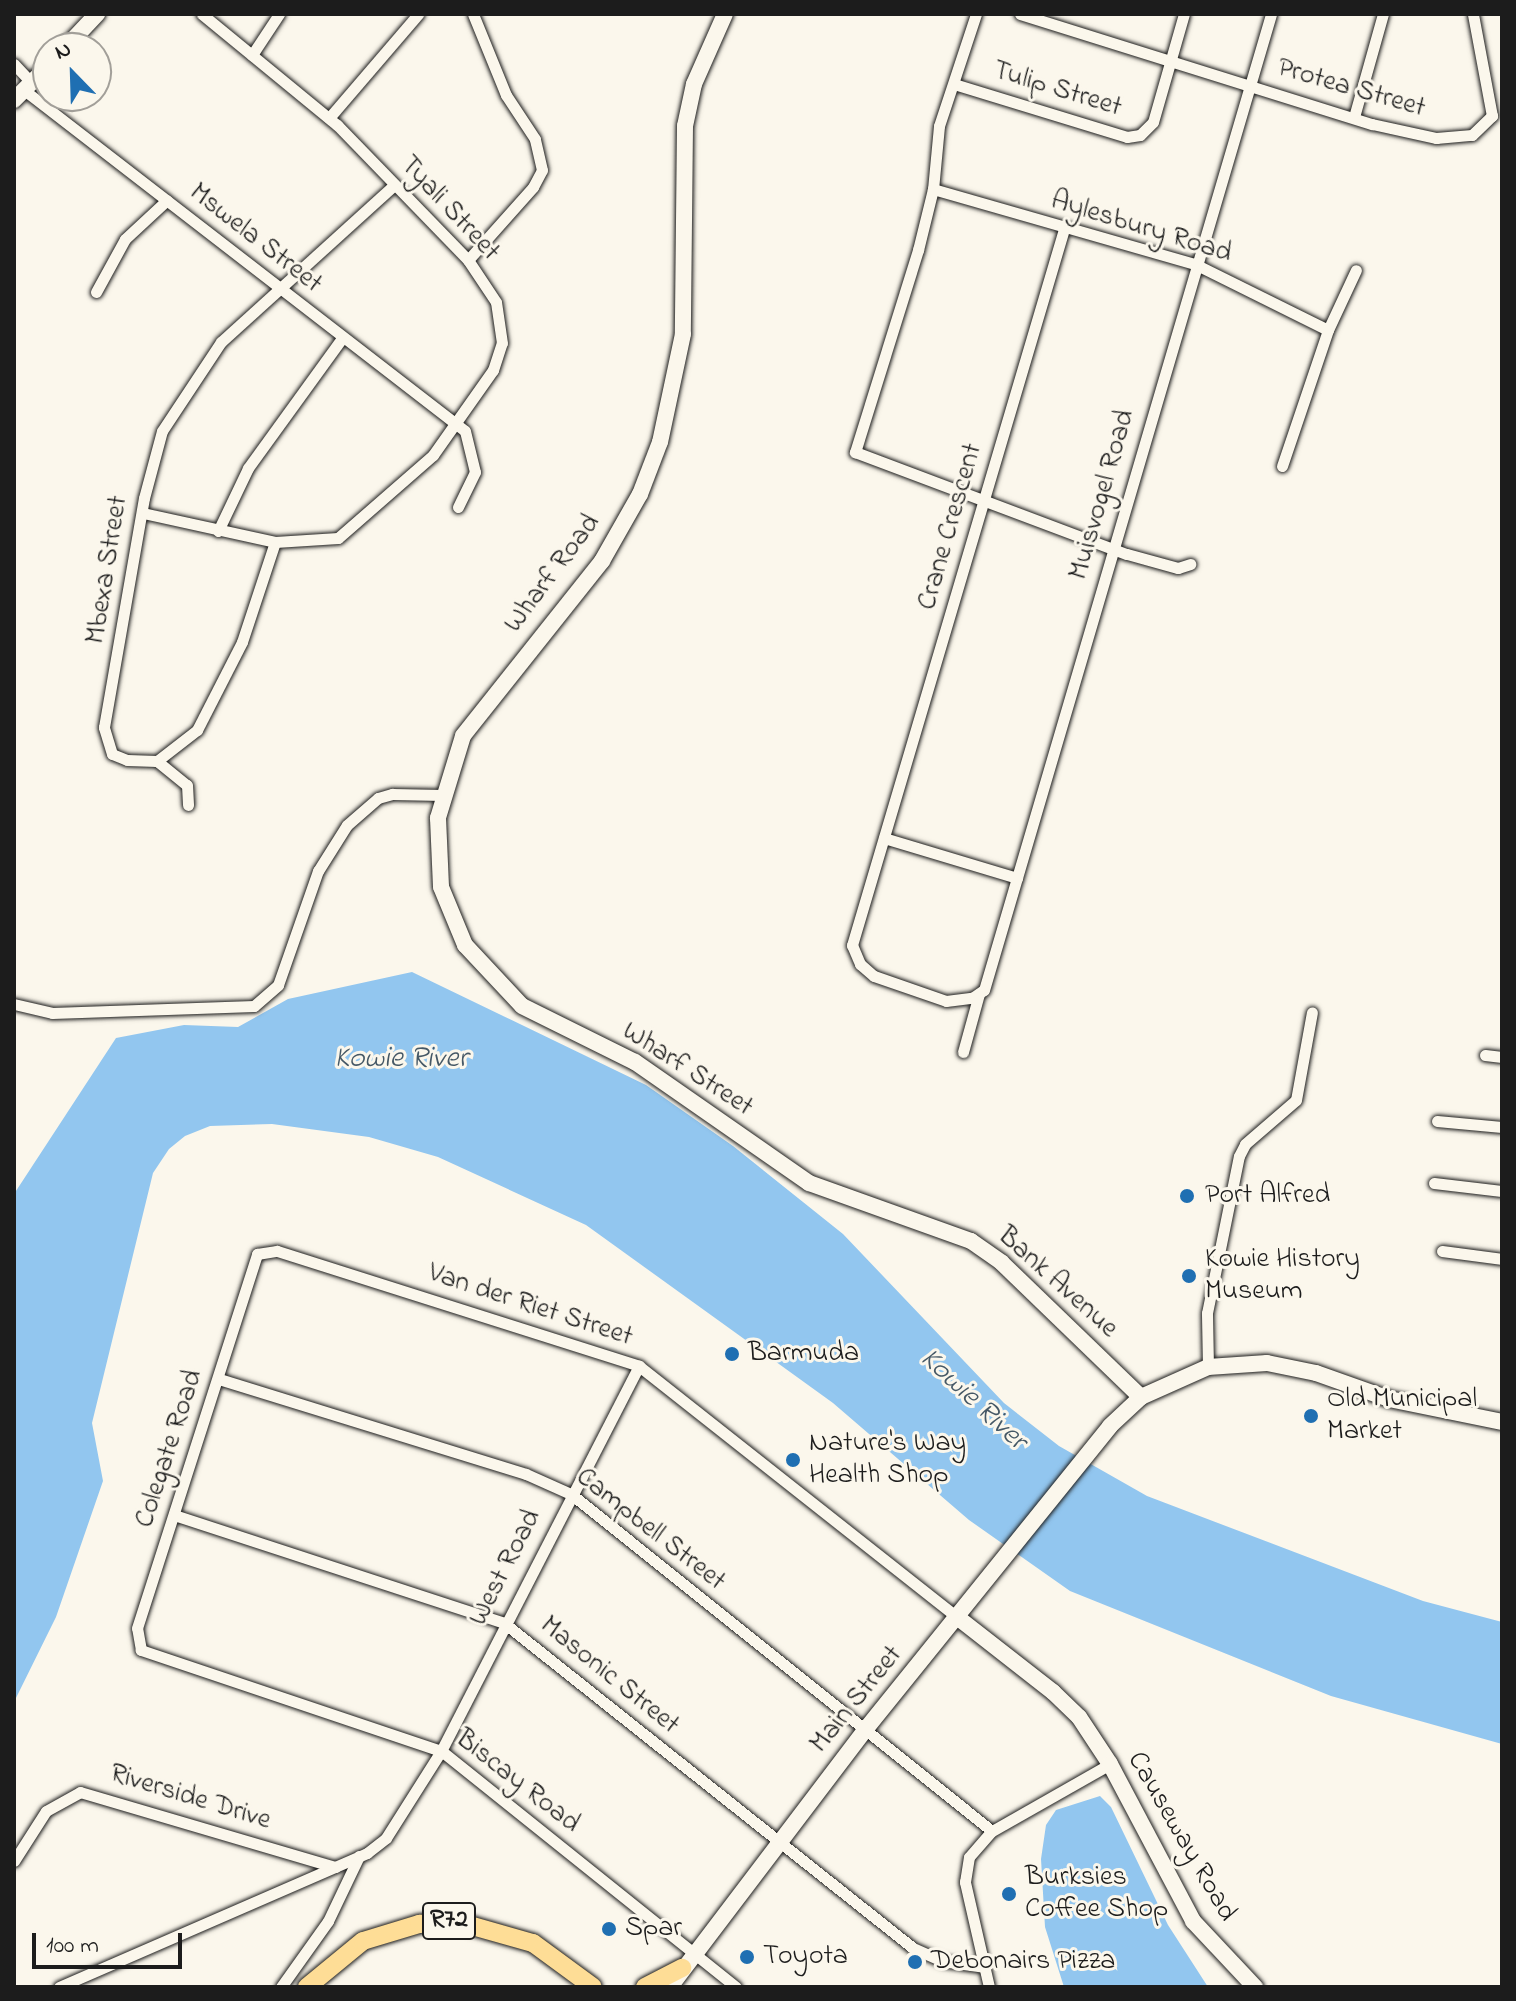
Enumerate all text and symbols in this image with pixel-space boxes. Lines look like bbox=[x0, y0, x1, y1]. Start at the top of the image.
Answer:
north arrow bbox=[32, 32, 112, 112]
text: N bbox=[50, 34, 76, 69]
street label: Protea Street bbox=[1273, 52, 1429, 126]
street label: Tulip Street bbox=[989, 55, 1125, 125]
street label: Tyali Street bbox=[392, 149, 506, 269]
street label: Mswela Street bbox=[182, 177, 328, 301]
street label: Aylesbury Road bbox=[1047, 185, 1235, 271]
street label: Muisvogel Road bbox=[1063, 406, 1143, 584]
street label: Crane Crescent bbox=[911, 440, 991, 614]
street label: Mbexa Street bbox=[80, 494, 136, 646]
street label: Wharf Road bbox=[498, 508, 608, 640]
street label: Wharf Street bbox=[615, 1015, 759, 1125]
water label: Kowie River bbox=[334, 1041, 468, 1077]
place label: Port Alfred bbox=[1205, 1179, 1330, 1213]
marker: Port Alfred bbox=[1176, 1185, 1198, 1207]
street label: Bank Avenue bbox=[990, 1220, 1124, 1346]
place label: Kowie History Museum bbox=[1205, 1243, 1360, 1309]
street label: Van der Riet Street bbox=[423, 1257, 637, 1355]
marker: Kowie History Museum bbox=[1180, 1267, 1198, 1285]
place label: Barmuda bbox=[748, 1337, 859, 1371]
water label: Kowie River bbox=[912, 1341, 1034, 1459]
marker: Barmuda bbox=[723, 1345, 741, 1363]
street label: Colegate Road bbox=[129, 1366, 211, 1532]
place label: Old Municipal Market bbox=[1327, 1383, 1477, 1449]
marker: Old Municipal Market bbox=[1302, 1407, 1320, 1425]
place label: Nature's Way Health Shop bbox=[809, 1427, 966, 1493]
marker: Nature's Way Health Shop bbox=[784, 1451, 802, 1469]
street label: Campbell Street bbox=[568, 1461, 732, 1599]
street label: West Road bbox=[462, 1504, 550, 1632]
street label: Masonic Street bbox=[532, 1610, 686, 1742]
street label: Main Street bbox=[804, 1639, 910, 1761]
street label: Biscay Road bbox=[448, 1723, 586, 1841]
street label: Causeway Road bbox=[1119, 1746, 1243, 1928]
street label: Riverside Drive bbox=[106, 1758, 274, 1838]
place label: Burksies Coffee Shop bbox=[1025, 1861, 1168, 1927]
marker: Burksies Coffee Shop bbox=[1000, 1885, 1018, 1903]
road number: R72 bbox=[421, 1899, 477, 1943]
place label: Spar bbox=[625, 1912, 682, 1946]
scale bar bbox=[36, 1917, 186, 1967]
marker: Spar bbox=[600, 1920, 618, 1938]
text: 100 m bbox=[46, 1929, 99, 1964]
place label: Toyota bbox=[763, 1940, 848, 1974]
place label: Debonairs Pizza bbox=[931, 1945, 1115, 1979]
marker: Toyota bbox=[738, 1948, 756, 1966]
marker: Debonairs Pizza bbox=[906, 1953, 924, 1971]

